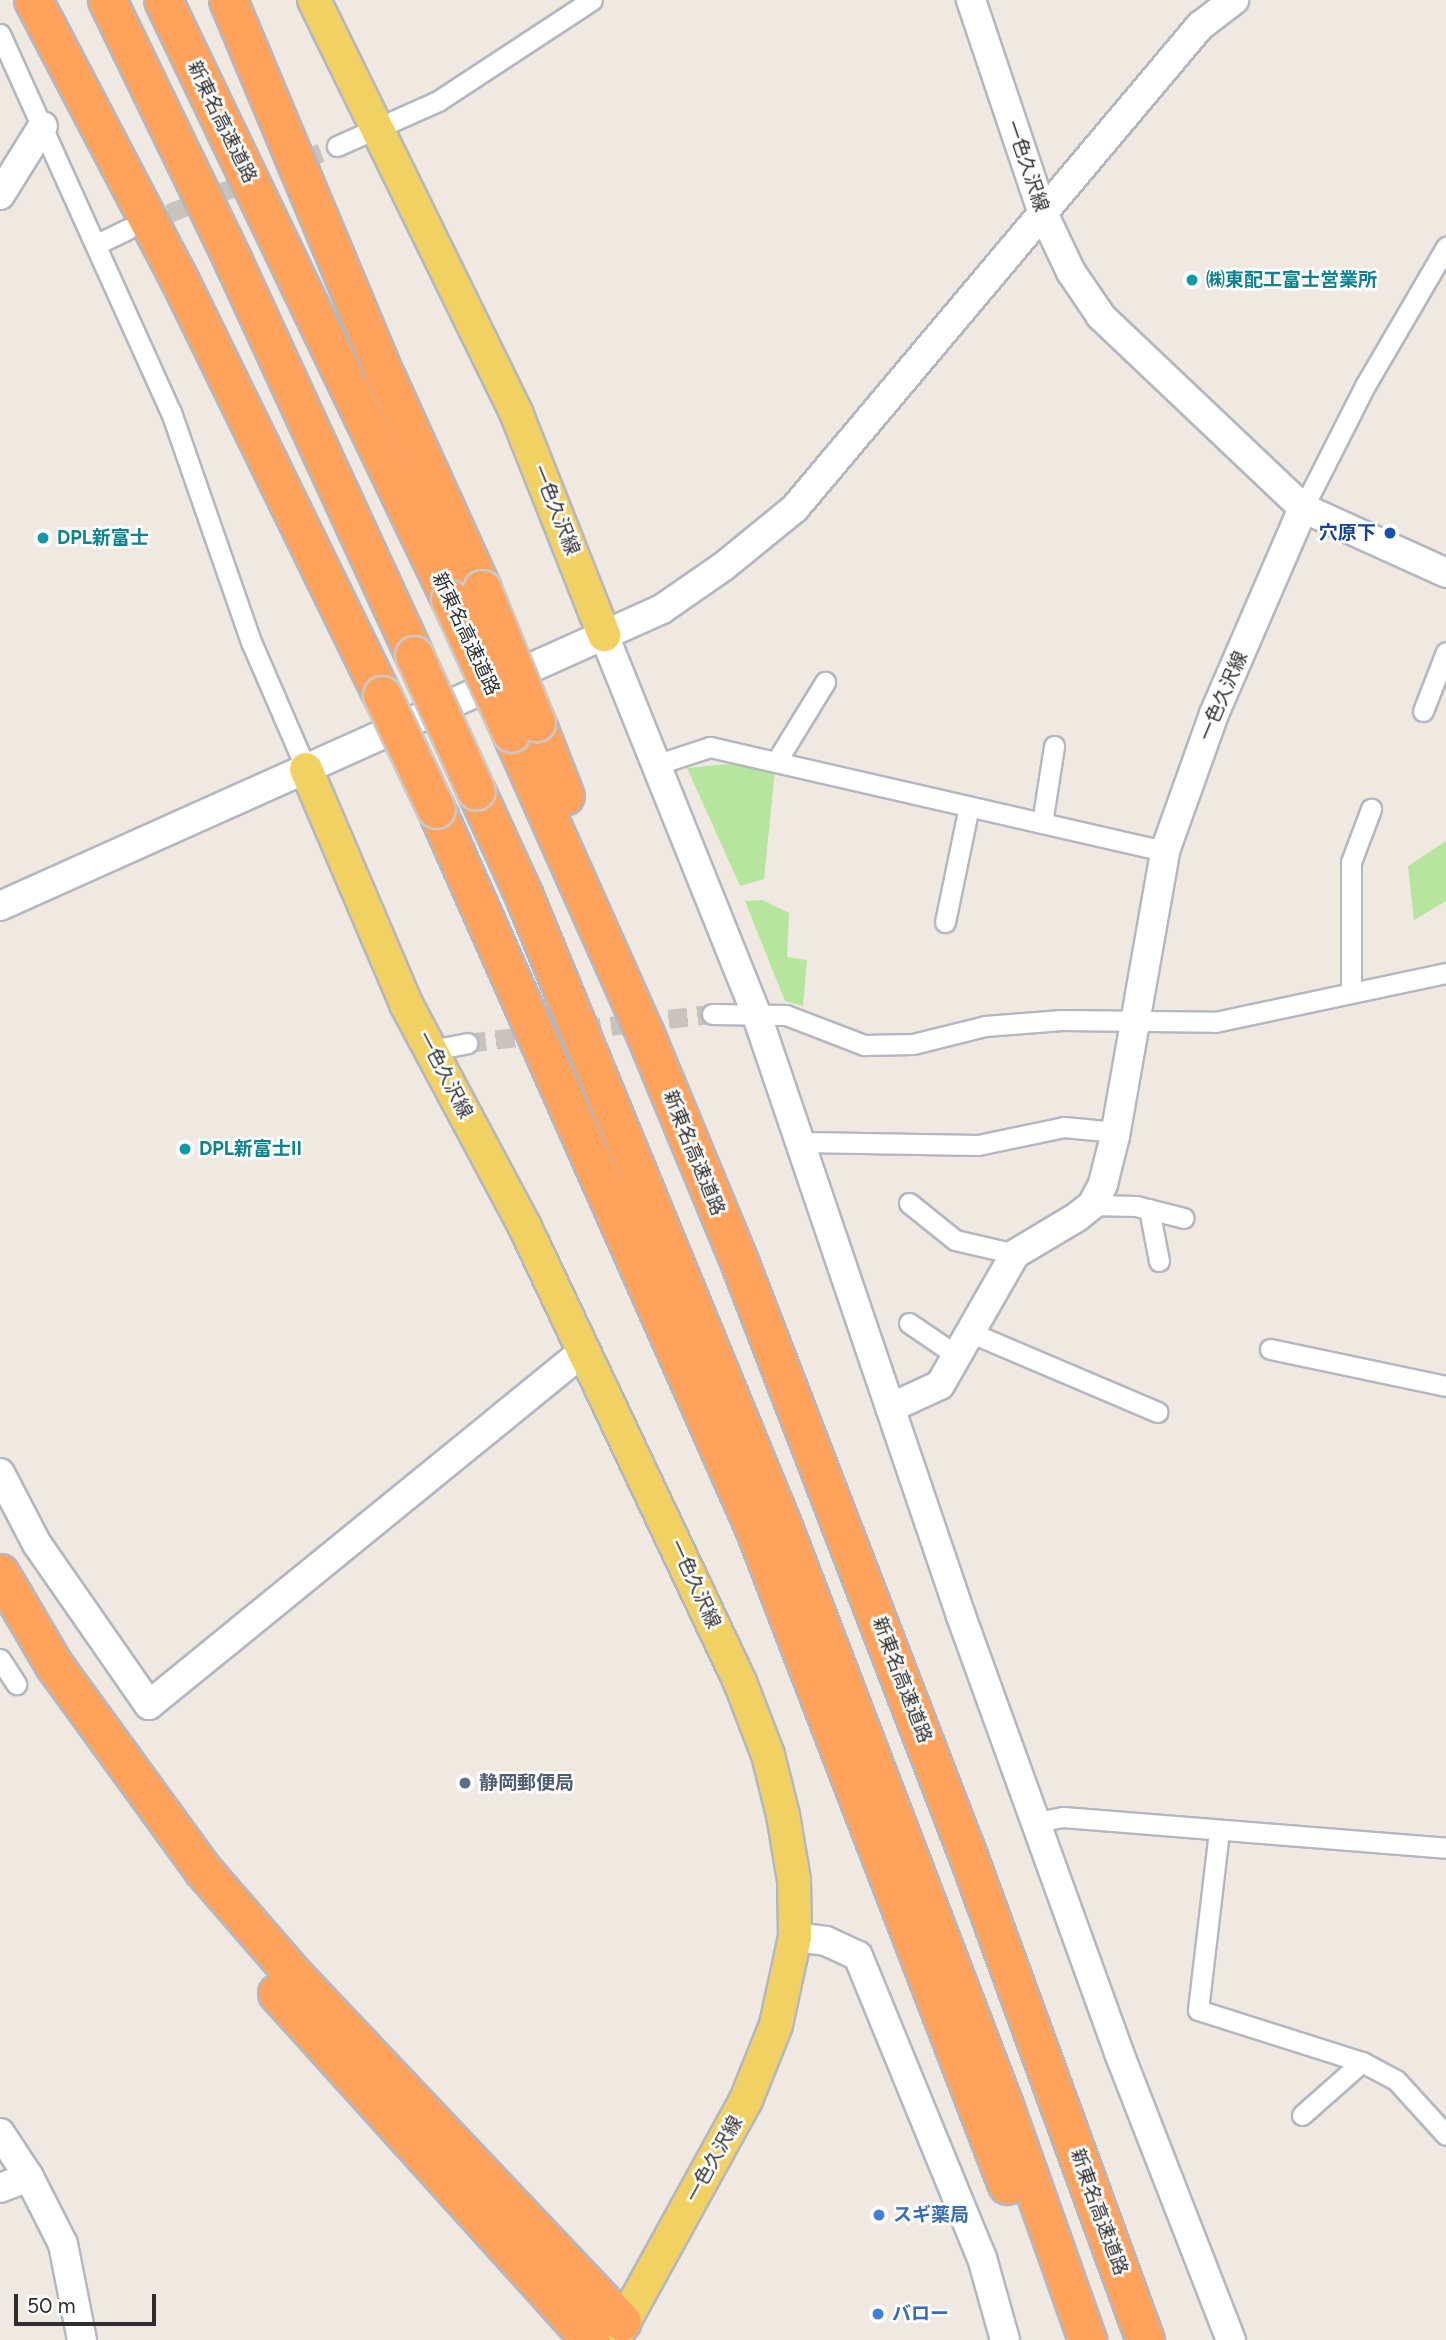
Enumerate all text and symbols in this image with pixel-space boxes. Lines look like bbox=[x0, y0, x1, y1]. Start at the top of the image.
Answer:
street label: 新東名高速道路 bbox=[183, 57, 261, 187]
street label: 一色久沢線 bbox=[1001, 117, 1053, 215]
place label: ㈱東配工富士営業所 bbox=[1206, 269, 1377, 291]
marker: ㈱東配工富士営業所 bbox=[1184, 272, 1200, 288]
street label: 一色久沢線 bbox=[528, 462, 584, 558]
place label: 穴原下 bbox=[1319, 522, 1376, 544]
marker: 穴原下 bbox=[1382, 525, 1398, 541]
place label: DPL新富士 bbox=[57, 527, 149, 549]
marker: DPL新富士 bbox=[35, 530, 51, 546]
street label: 新東名高速道路 bbox=[428, 569, 504, 699]
street label: 一色久沢線 bbox=[1194, 648, 1252, 744]
street label: 一色久沢線 bbox=[413, 1028, 477, 1122]
street label: 新東名高速道路 bbox=[659, 1087, 729, 1219]
place label: DPL新富士II bbox=[199, 1138, 302, 1160]
marker: DPL新富士II bbox=[177, 1141, 193, 1157]
street label: 一色久沢線 bbox=[665, 1536, 725, 1632]
street label: 新東名高速道路 bbox=[868, 1614, 936, 1746]
place label: 静岡郵便局 bbox=[479, 1772, 574, 1794]
marker: 静岡郵便局 bbox=[457, 1775, 473, 1791]
street label: 一色久沢線 bbox=[681, 2112, 747, 2206]
street label: 新東名高速道路 bbox=[1066, 2146, 1132, 2278]
place label: スギ薬局 bbox=[893, 2204, 969, 2226]
marker: スギ薬局 bbox=[871, 2207, 887, 2223]
scale bar bbox=[18, 2280, 159, 2324]
text: 50 m bbox=[27, 2293, 76, 2318]
place label: バロー bbox=[892, 2303, 949, 2325]
marker: バロー bbox=[870, 2306, 886, 2322]

